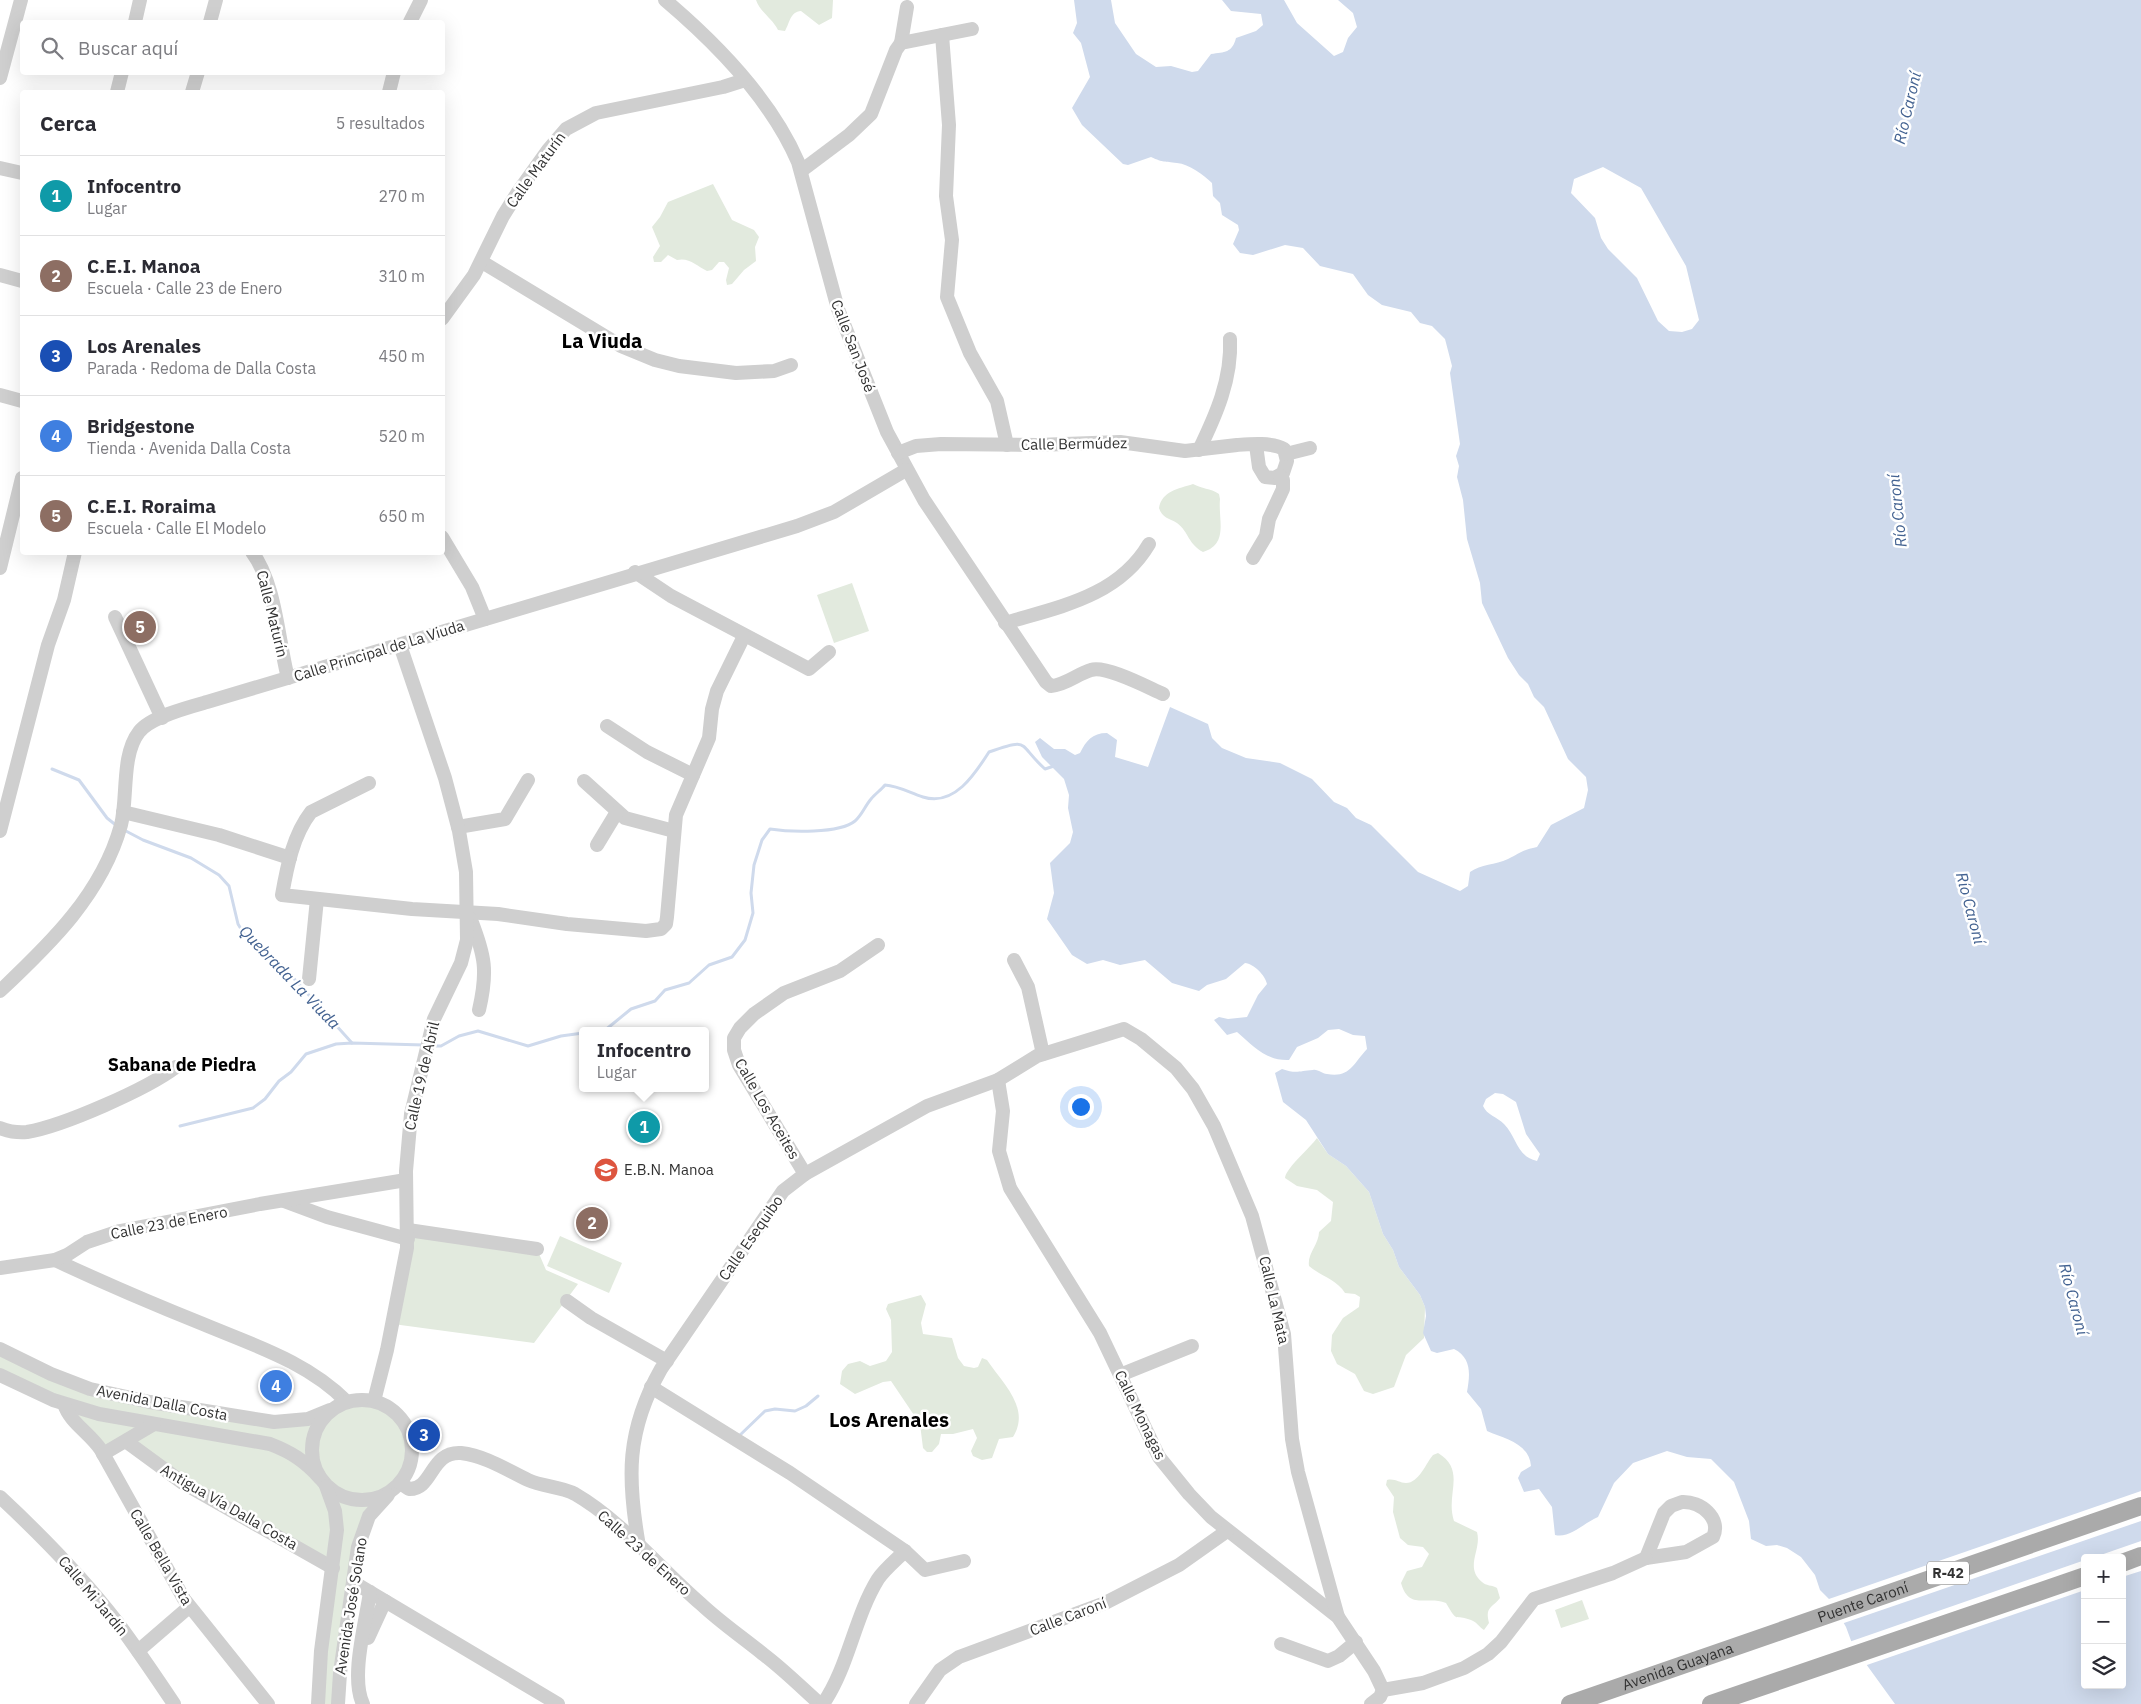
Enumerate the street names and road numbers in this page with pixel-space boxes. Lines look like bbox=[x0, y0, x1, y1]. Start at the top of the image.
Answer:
street label: Calle Maturín bbox=[502, 128, 569, 211]
street label: Calle San José bbox=[827, 297, 880, 395]
street label: Calle Bermúdez bbox=[1021, 433, 1127, 454]
street label: Calle Maturín bbox=[253, 568, 292, 659]
street label: Calle Principal de La Viuda bbox=[291, 616, 466, 686]
street label: Calle 19 de Abril bbox=[400, 1020, 443, 1132]
street label: Calle Los Aceites bbox=[731, 1055, 804, 1163]
street label: Calle Esequibo bbox=[714, 1191, 787, 1284]
street label: Calle 23 de Enero bbox=[109, 1202, 229, 1243]
street label: Calle La Mata bbox=[1255, 1254, 1294, 1346]
street label: Calle Monagas bbox=[1111, 1367, 1170, 1463]
street label: Avenida Dalla Costa bbox=[95, 1380, 229, 1425]
street label: Antigua Vía Dalla Costa bbox=[157, 1459, 301, 1554]
street label: Calle Bella Vista bbox=[126, 1505, 197, 1608]
street label: Calle 23 de Enero bbox=[594, 1506, 695, 1599]
street label: Avenida José Solano bbox=[330, 1536, 371, 1676]
street label: Calle Mi Jardín bbox=[54, 1552, 132, 1640]
road number: R-42 bbox=[1927, 1562, 1969, 1585]
street label: Puente Caroní bbox=[1815, 1577, 1911, 1626]
street label: Calle Caroní bbox=[1027, 1593, 1109, 1640]
street label: Avenida Guayana bbox=[1620, 1638, 1736, 1694]

